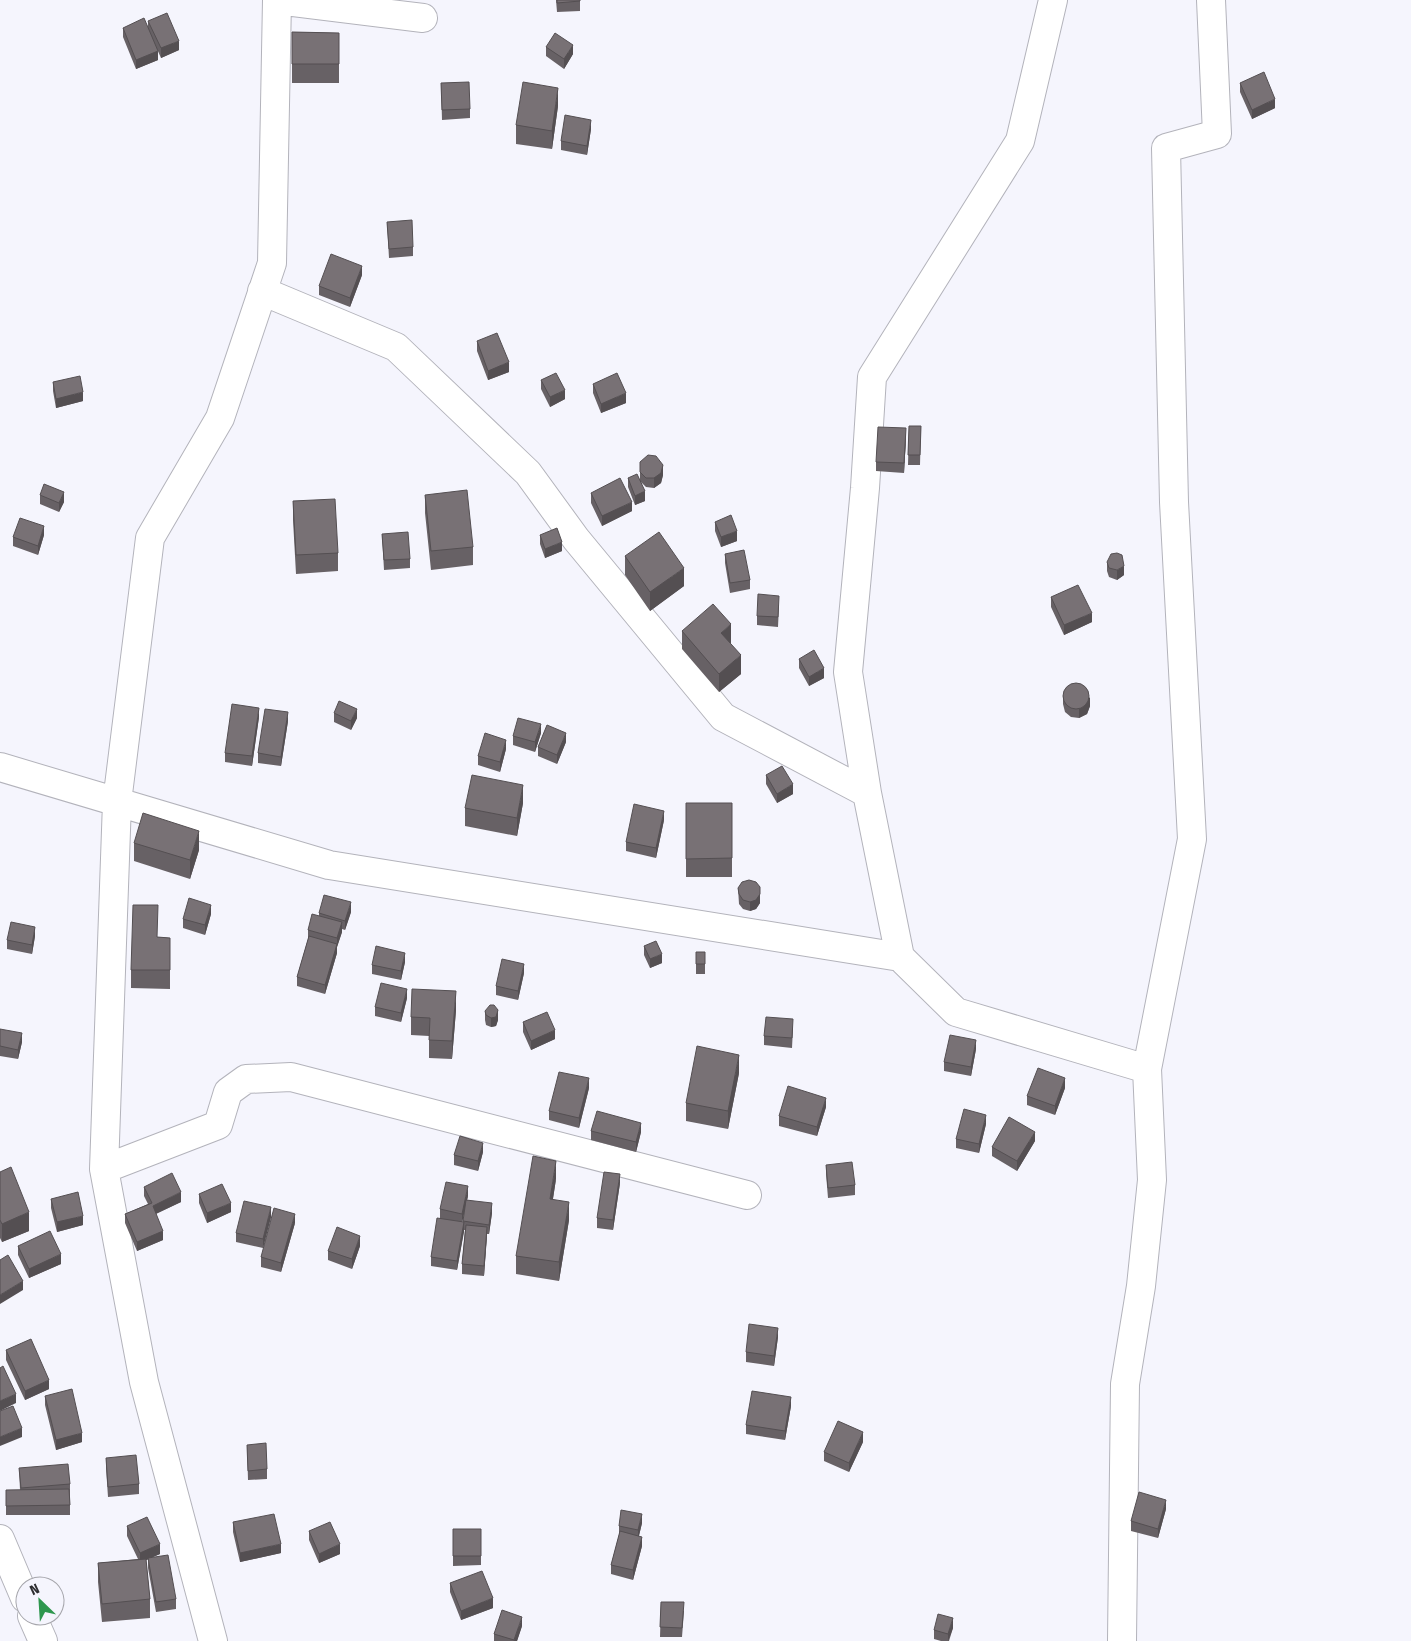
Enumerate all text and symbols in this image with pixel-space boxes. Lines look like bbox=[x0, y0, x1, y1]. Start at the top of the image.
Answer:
north arrow bbox=[15, 1576, 65, 1626]
text: N bbox=[27, 1580, 42, 1599]

